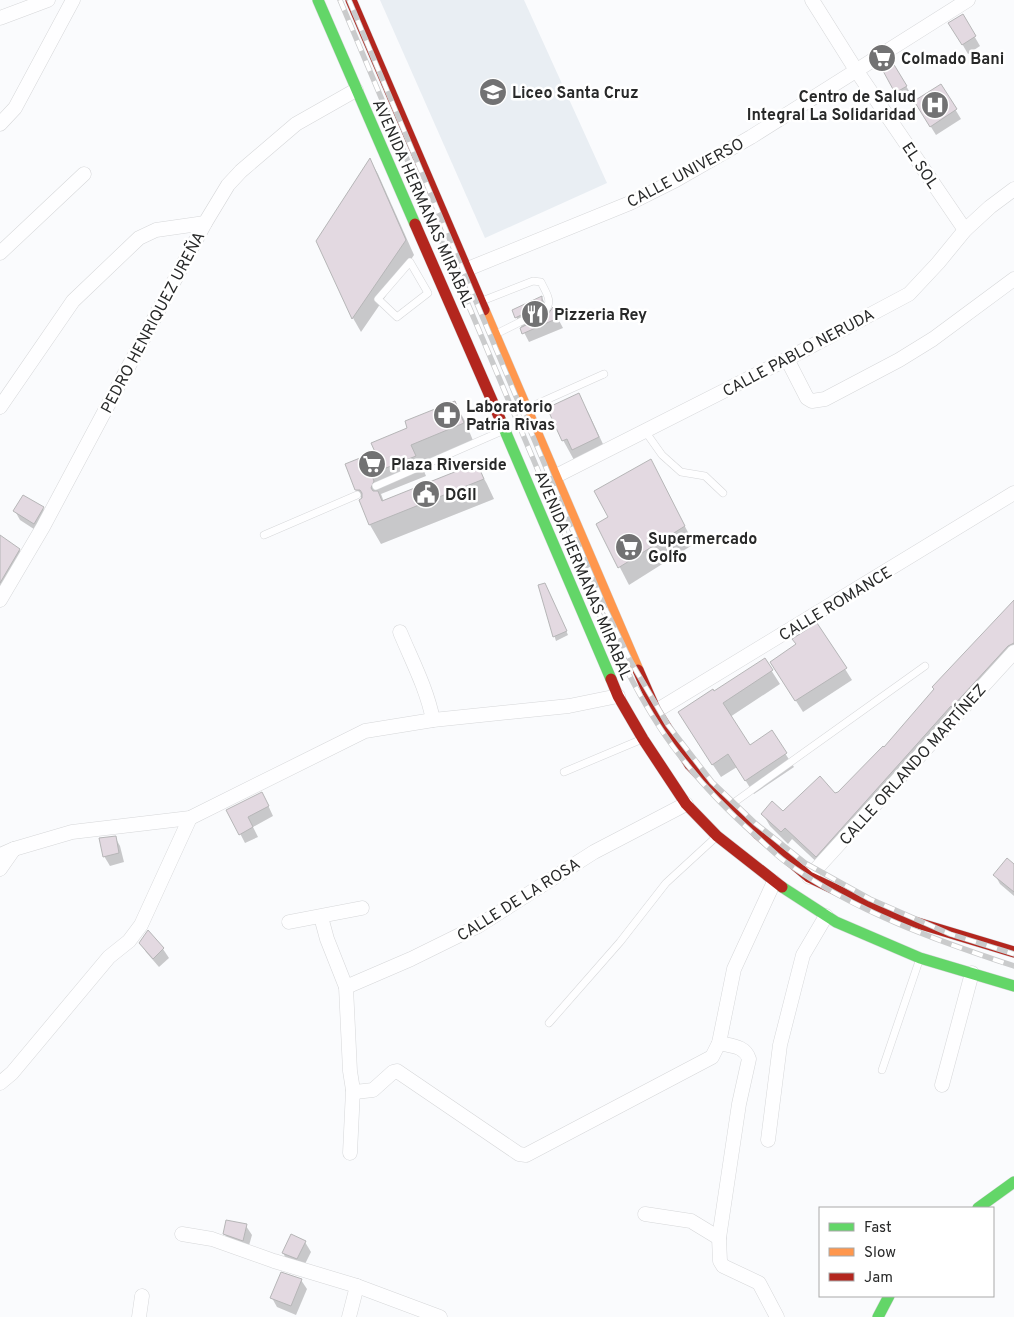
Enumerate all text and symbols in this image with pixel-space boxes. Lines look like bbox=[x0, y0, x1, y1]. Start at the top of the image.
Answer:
supermarket icon: Colmado Bani bbox=[867, 43, 897, 73]
place label: Colmado Bani bbox=[901, 50, 1004, 70]
school or university icon: Liceo Santa Cruz bbox=[478, 77, 508, 107]
place label: Liceo Santa Cruz bbox=[512, 84, 639, 104]
place label: Centro de Salud Integral La Solidaridad bbox=[747, 88, 916, 126]
hospital icon: Centro de Salud Integral La Solidaridad bbox=[920, 90, 950, 120]
street label: AVENIDA HERMANAS MIRABAL bbox=[367, 97, 477, 311]
street label: CALLE UNIVERSO bbox=[624, 134, 748, 213]
street label: EL SOL bbox=[897, 139, 942, 193]
street label: PEDRO HENRIQUEZ UREÑA bbox=[95, 227, 210, 417]
restaurant icon: Pizzeria Rey bbox=[520, 299, 550, 329]
street label: CALLE PABLO NERUDA bbox=[720, 305, 878, 402]
place label: Pizzeria Rey bbox=[554, 306, 647, 326]
place label: Laboratorio Patria Rivas bbox=[466, 398, 555, 436]
pharmacy icon: Laboratorio Patria Rivas bbox=[432, 400, 462, 430]
supermarket icon: Plaza Riverside bbox=[357, 449, 387, 479]
place label: Plaza Riverside bbox=[391, 456, 507, 476]
street label: AVENIDA HERMANAS MIRABAL bbox=[529, 468, 635, 684]
public building icon: DGII bbox=[411, 479, 441, 509]
place label: DGII bbox=[445, 486, 477, 506]
place label: Supermercado Golfo bbox=[648, 530, 757, 568]
supermarket icon: Supermercado Golfo bbox=[614, 532, 644, 562]
street label: CALLE ROMANCE bbox=[776, 563, 896, 646]
street label: CALLE ORLANDO MARTÍNEZ bbox=[834, 679, 991, 850]
street label: CALLE DE LA ROSA bbox=[454, 855, 584, 947]
legend bbox=[819, 1207, 994, 1297]
text: Fast bbox=[864, 1219, 892, 1238]
text: Slow bbox=[864, 1244, 896, 1263]
text: Jam bbox=[864, 1269, 893, 1288]

